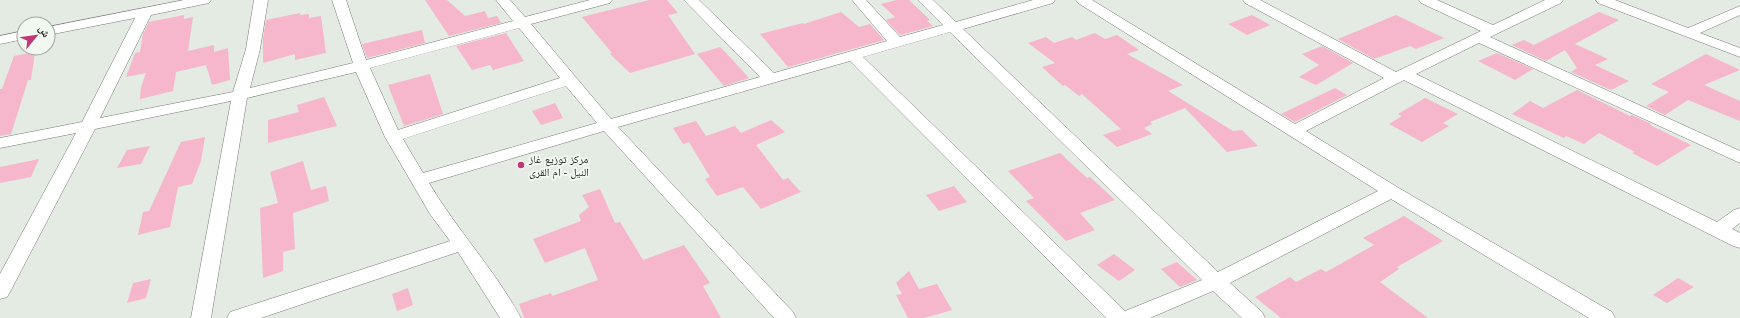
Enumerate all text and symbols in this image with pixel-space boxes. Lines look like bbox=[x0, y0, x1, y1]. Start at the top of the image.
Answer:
north arrow bbox=[16, 16, 56, 56]
text: ش bbox=[35, 23, 53, 40]
place label: مركز توزيع غاز النيل - ام القرى bbox=[528, 153, 589, 179]
marker: مركز توزيع غاز النيل - ام القرى bbox=[516, 160, 526, 170]

